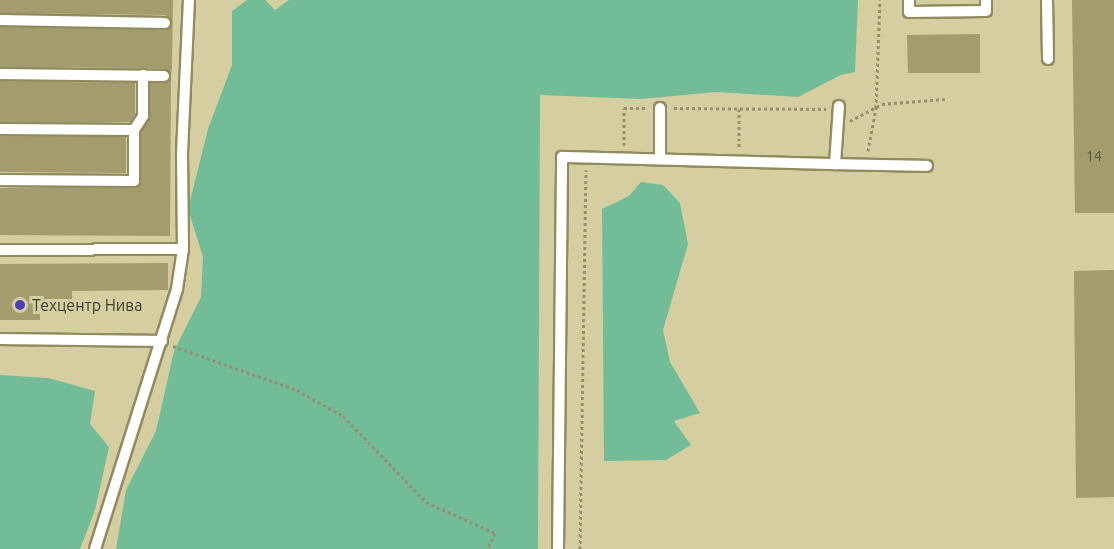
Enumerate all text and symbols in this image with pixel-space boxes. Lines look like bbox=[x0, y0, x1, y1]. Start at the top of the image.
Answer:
house number: 14 bbox=[1086, 148, 1102, 164]
place label: Техцентр Нива bbox=[32, 295, 142, 315]
marker: Техцентр Нива bbox=[13, 298, 27, 312]

